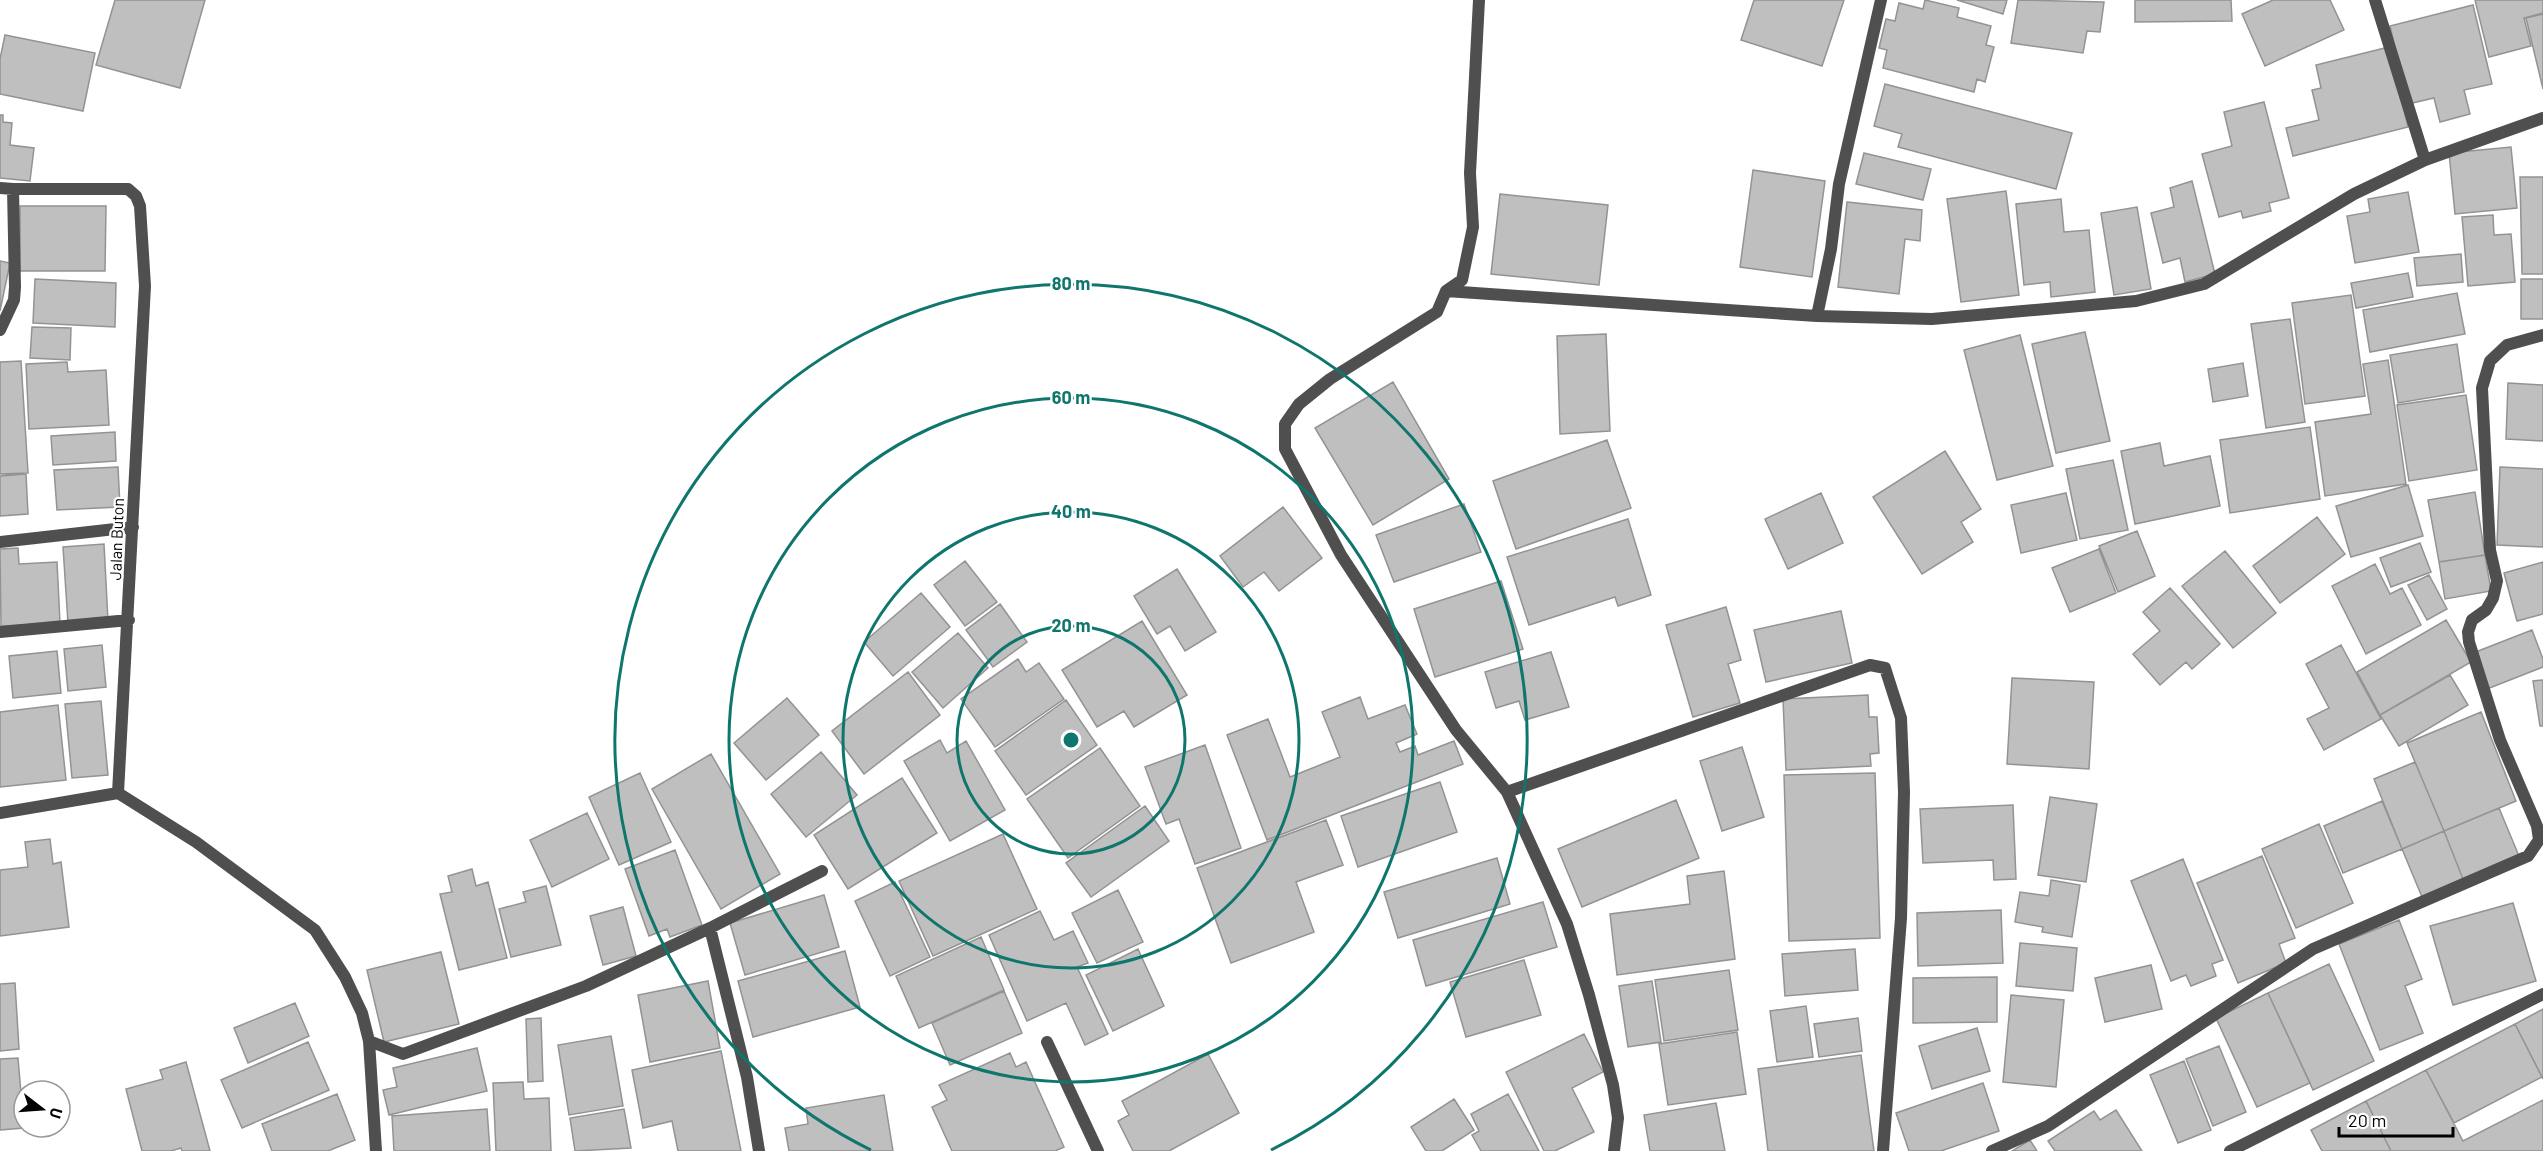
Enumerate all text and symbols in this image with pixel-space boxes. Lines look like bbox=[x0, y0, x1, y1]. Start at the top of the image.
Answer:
text: 80 m bbox=[1052, 272, 1090, 294]
text: 60 m bbox=[1052, 386, 1090, 408]
street label: Jalan Buton bbox=[105, 497, 127, 581]
text: 40 m bbox=[1051, 500, 1091, 522]
text: 20 m bbox=[1052, 614, 1090, 636]
centre of rings bbox=[1061, 730, 1081, 750]
north arrow bbox=[12, 1079, 72, 1139]
scale bar bbox=[2339, 1100, 2453, 1138]
text: U bbox=[46, 1106, 67, 1121]
text: 20 m bbox=[2348, 1109, 2386, 1131]

